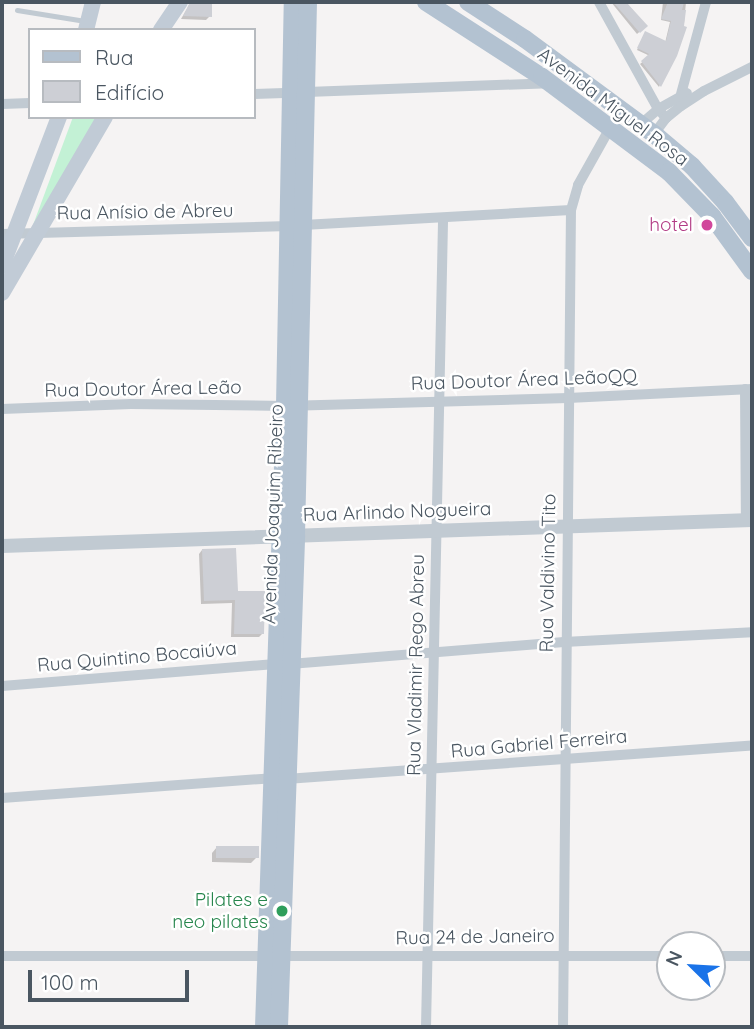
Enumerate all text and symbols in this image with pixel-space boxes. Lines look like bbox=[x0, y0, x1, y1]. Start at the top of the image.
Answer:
legend bbox=[28, 28, 256, 119]
street label: Avenida Miguel Rosa bbox=[533, 43, 693, 171]
text: Rua bbox=[95, 44, 134, 70]
text: Edifício bbox=[95, 79, 164, 105]
street label: Rua Anísio de Abreu bbox=[56, 199, 234, 225]
place label: hotel bbox=[649, 214, 693, 236]
marker: hotel bbox=[699, 217, 715, 233]
street label: Rua Doutor Área LeãoQQ bbox=[410, 365, 638, 395]
street label: Rua Doutor Área Leão bbox=[44, 376, 242, 402]
street label: Avenida Joaquim Ribeiro bbox=[258, 404, 288, 624]
street label: Rua Valdivino Tito bbox=[535, 493, 561, 653]
street label: Rua Arlindo Nogueira bbox=[302, 497, 492, 527]
street label: Rua Vladimir Rego Abreu bbox=[403, 554, 429, 776]
street label: Rua Quintino Bocaiúva bbox=[36, 637, 238, 677]
street label: Rua Gabriel Ferreira bbox=[450, 725, 628, 763]
place label: Pilates e neo pilates bbox=[172, 889, 268, 933]
marker: Pilates e neo pilates bbox=[274, 903, 290, 919]
street label: Rua 24 de Janeiro bbox=[395, 924, 555, 950]
north arrow bbox=[656, 931, 726, 1001]
text: N bbox=[660, 947, 687, 970]
scale bar bbox=[32, 956, 192, 1000]
text: 100 m bbox=[41, 969, 99, 995]

